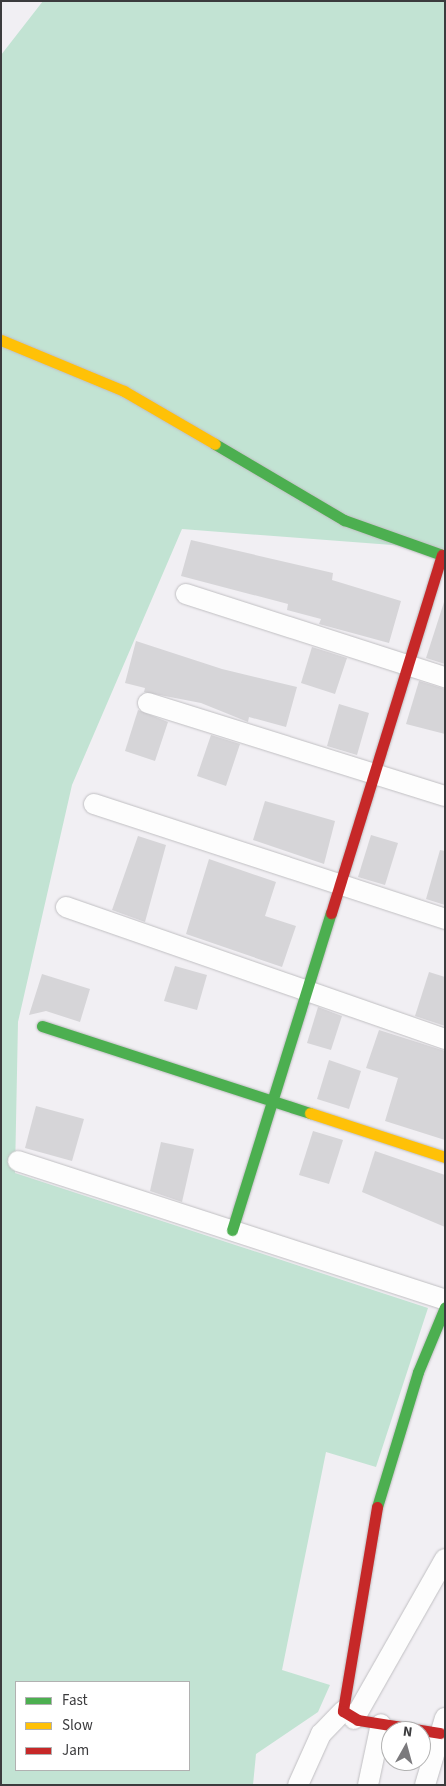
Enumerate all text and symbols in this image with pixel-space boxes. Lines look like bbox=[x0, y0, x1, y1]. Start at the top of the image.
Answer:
legend bbox=[15, 1681, 190, 1771]
text: Fast bbox=[62, 1690, 88, 1711]
text: Slow bbox=[62, 1715, 93, 1736]
north arrow bbox=[381, 1721, 431, 1771]
text: N bbox=[402, 1722, 414, 1743]
text: Jam bbox=[62, 1740, 89, 1761]

